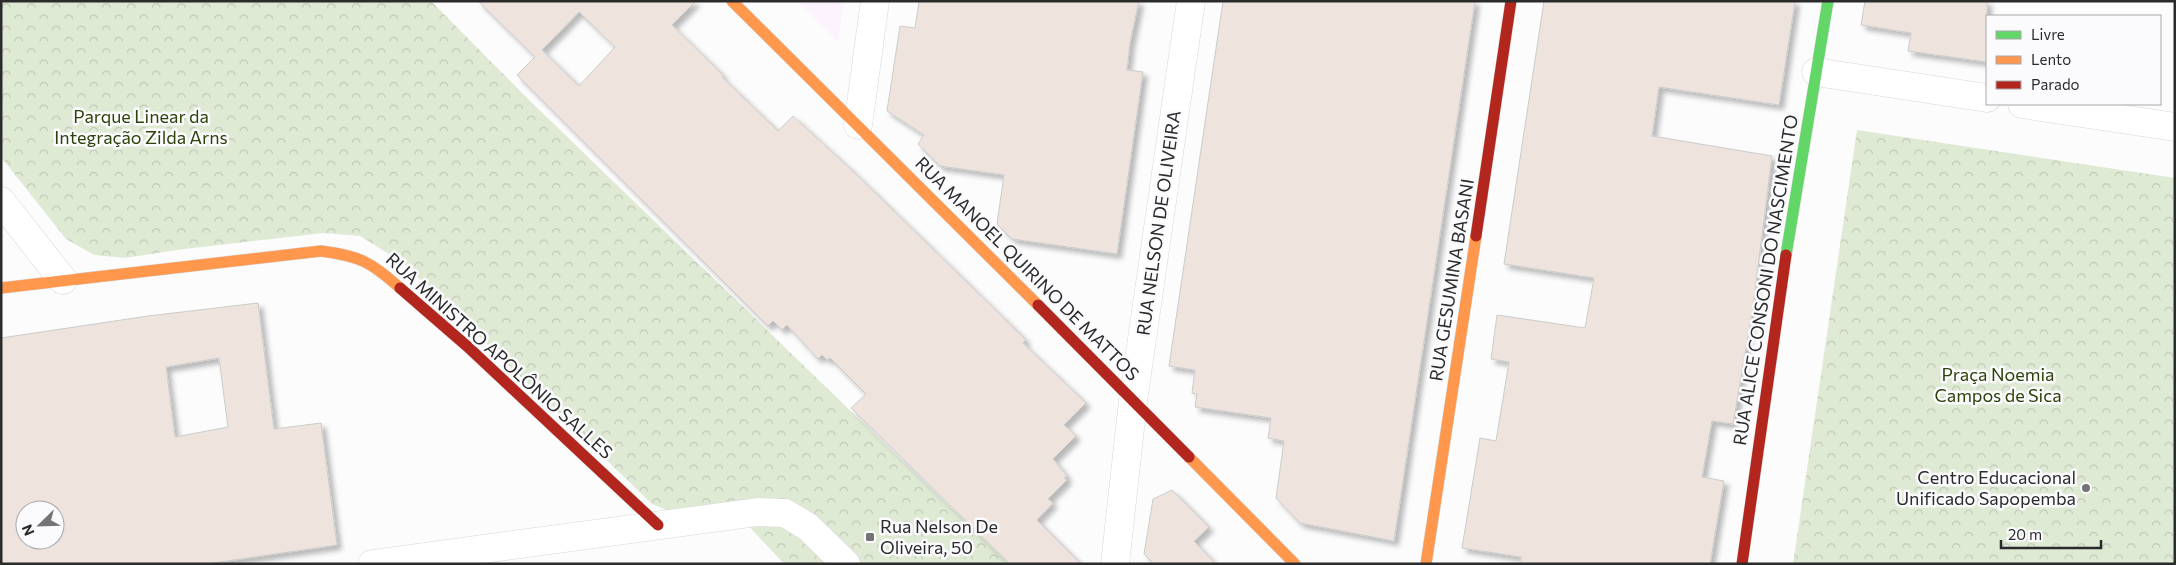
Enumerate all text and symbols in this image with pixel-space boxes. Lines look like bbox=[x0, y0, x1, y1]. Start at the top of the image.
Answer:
legend bbox=[1986, 15, 2161, 105]
text: Livre bbox=[2031, 25, 2065, 43]
text: Lento bbox=[2031, 50, 2071, 68]
text: Parado bbox=[2031, 75, 2080, 93]
park label: Parque Linear da Integração Zilda Arns bbox=[54, 105, 228, 148]
street label: RUA NELSON DE OLIVEIRA bbox=[1131, 109, 1185, 337]
street label: RUA ALICE CONSONI DO NASCIMENTO bbox=[1728, 113, 1802, 447]
street label: RUA MANOEL QUIRINO DE MATTOS bbox=[911, 152, 1144, 385]
street label: RUA GESUMINA BASANI bbox=[1424, 177, 1478, 383]
street label: RUA MINISTRO APOLÔNIO SALLES bbox=[382, 248, 618, 463]
park label: Praça Noemia Campos de Sica bbox=[1934, 363, 2062, 406]
place label: Centro Educacional Unificado Sapopemba bbox=[1896, 466, 2076, 509]
marker: Centro Educacional Unificado Sapopemba bbox=[2080, 482, 2092, 494]
north arrow bbox=[15, 500, 65, 550]
place label: Rua Nelson De Oliveira, 50 bbox=[880, 515, 998, 558]
scale bar bbox=[2001, 518, 2101, 550]
text: N bbox=[18, 522, 37, 538]
text: 20 m bbox=[2008, 525, 2042, 543]
marker: Rua Nelson De Oliveira, 50 bbox=[864, 531, 876, 543]

